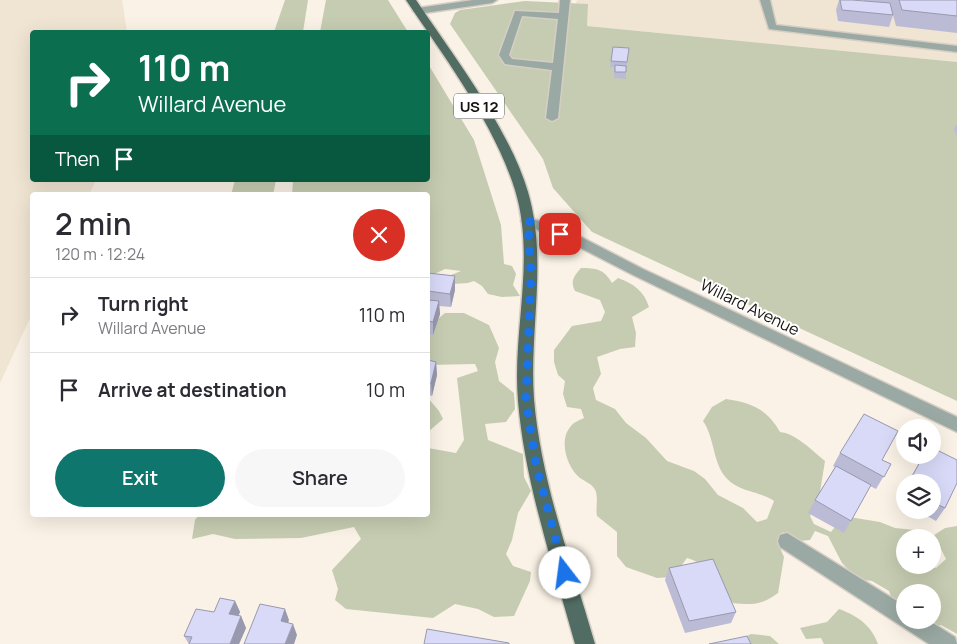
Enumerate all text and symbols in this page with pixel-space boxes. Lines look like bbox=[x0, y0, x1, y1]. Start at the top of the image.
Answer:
text: 110 m bbox=[138, 44, 230, 92]
icon: right bbox=[55, 50, 120, 115]
text: Willard Avenue bbox=[138, 89, 286, 119]
road number: US 12 bbox=[454, 94, 504, 118]
icon: arrive bbox=[110, 145, 138, 173]
text: Then bbox=[55, 146, 100, 172]
text: 2 min bbox=[55, 203, 131, 244]
button: close bbox=[353, 209, 405, 261]
pin bbox=[539, 213, 581, 255]
icon: arrive bbox=[546, 220, 574, 248]
text: 120 m · 12:24 bbox=[55, 243, 145, 265]
street label: Willard Avenue bbox=[697, 273, 803, 341]
text: Turn right bbox=[98, 291, 188, 317]
icon: right bbox=[55, 301, 83, 329]
text: 110 m bbox=[359, 302, 405, 328]
text: Willard Avenue bbox=[98, 317, 206, 339]
icon: arrive bbox=[55, 376, 83, 404]
text: Arrive at destination bbox=[98, 377, 287, 403]
text: 10 m bbox=[366, 377, 405, 403]
map controls bbox=[896, 419, 941, 629]
button: sound bbox=[896, 419, 941, 464]
button: Exit bbox=[55, 449, 225, 507]
button: Share bbox=[235, 449, 405, 507]
button: layers bbox=[896, 474, 941, 519]
button: + bbox=[896, 529, 941, 574]
position arrow bbox=[538, 546, 590, 598]
button: − bbox=[896, 584, 941, 629]

